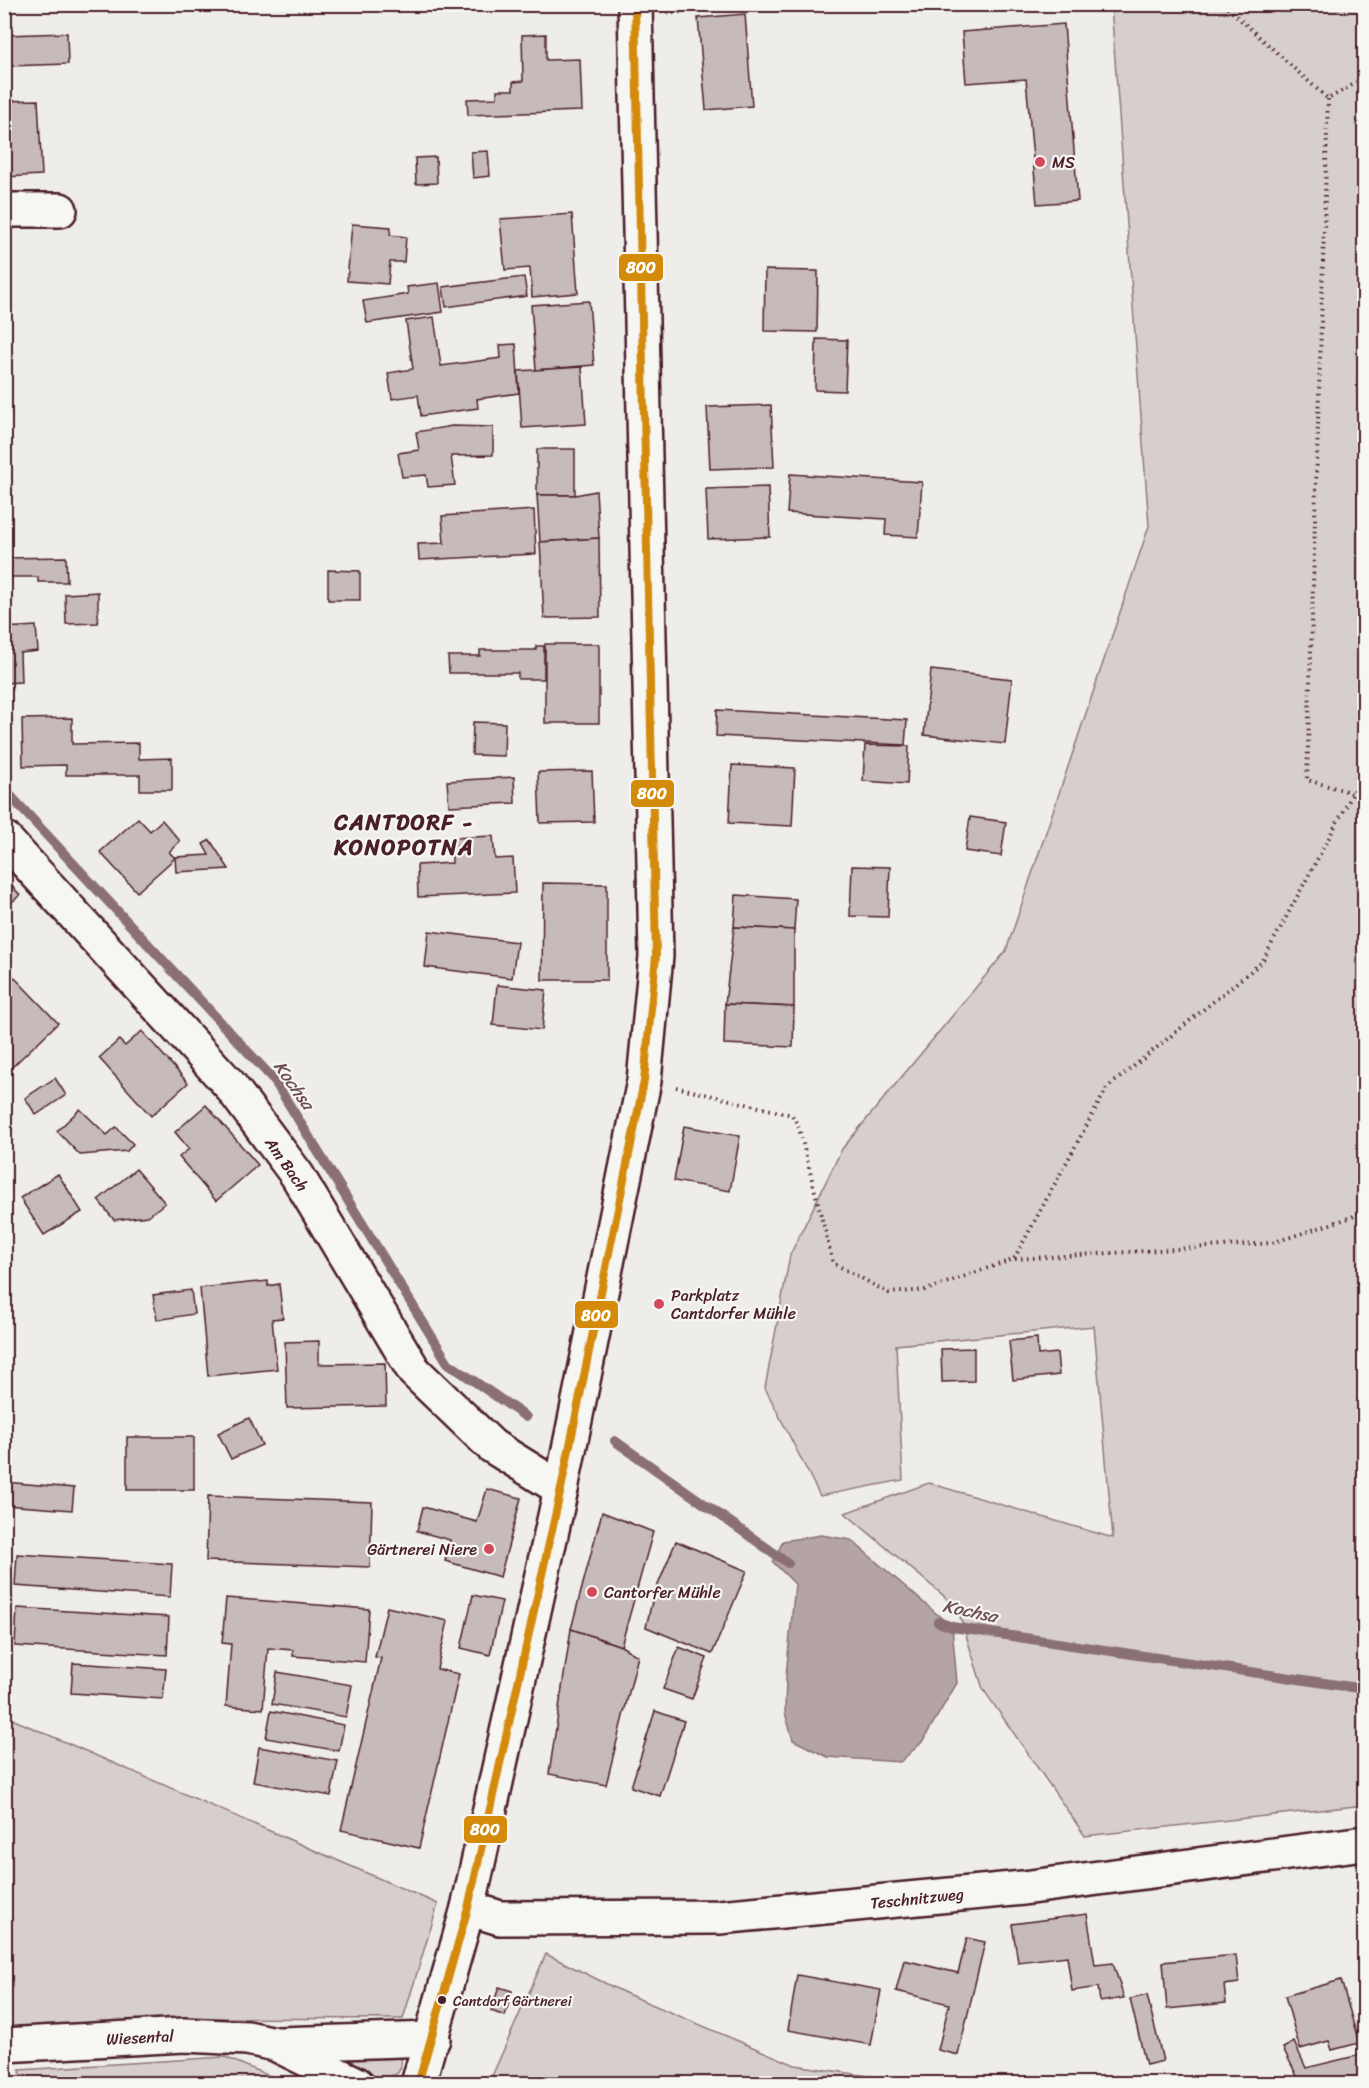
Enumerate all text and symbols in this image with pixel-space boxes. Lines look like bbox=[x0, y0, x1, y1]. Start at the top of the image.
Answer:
place label: MS bbox=[1052, 148, 1075, 177]
marker: MS bbox=[1033, 155, 1047, 169]
line badge: 800 bbox=[618, 253, 664, 282]
text: 800 bbox=[625, 253, 656, 282]
line badge: 800 bbox=[630, 779, 675, 808]
text: 800 bbox=[636, 779, 667, 808]
district label: CANTDORF - KONOPOTNA bbox=[333, 803, 474, 867]
water label: Kochsa bbox=[265, 1053, 324, 1118]
street label: Am Bach bbox=[257, 1130, 316, 1198]
place label: Parkplatz Cantdorfer Mühle bbox=[671, 1281, 796, 1328]
marker: Parkplatz Cantdorfer Mühle bbox=[652, 1297, 666, 1311]
line badge: 800 bbox=[574, 1300, 619, 1329]
text: 800 bbox=[580, 1301, 611, 1330]
place label: Gärtnerei Niere bbox=[367, 1535, 477, 1564]
marker: Gärtnerei Niere bbox=[482, 1542, 496, 1556]
place label: Cantorfer Mühle bbox=[604, 1578, 721, 1607]
marker: Cantorfer Mühle bbox=[585, 1585, 599, 1599]
water label: Kochsa bbox=[940, 1590, 1002, 1633]
line badge: 800 bbox=[463, 1815, 508, 1844]
text: 800 bbox=[469, 1815, 500, 1844]
street label: Teschnitzweg bbox=[869, 1879, 965, 1918]
place label: Cantdorf Gärtnerei bbox=[453, 1989, 573, 2014]
marker: Cantdorf Gärtnerei bbox=[436, 1994, 448, 2006]
street label: Wiesental bbox=[105, 2021, 175, 2054]

